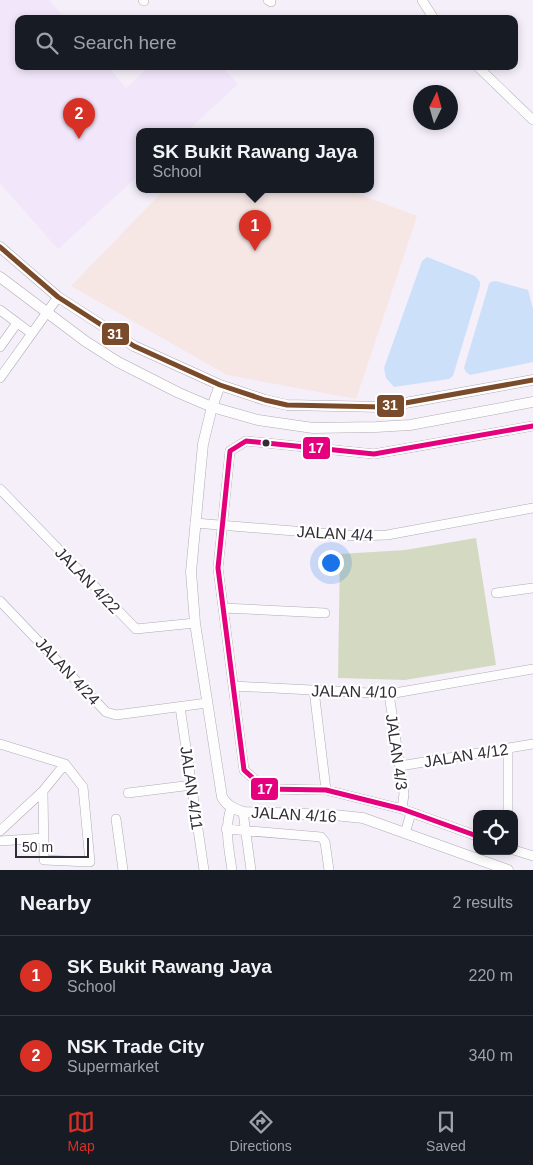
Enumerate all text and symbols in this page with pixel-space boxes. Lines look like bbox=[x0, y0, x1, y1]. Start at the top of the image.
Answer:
search box bbox=[15, 15, 518, 70]
icon: search bbox=[33, 29, 61, 57]
text: Search here bbox=[73, 32, 177, 53]
north arrow bbox=[413, 85, 458, 130]
pin: 2 bbox=[63, 98, 95, 139]
popup bbox=[136, 128, 374, 193]
text: SK Bukit Rawang Jaya bbox=[153, 141, 357, 162]
text: School bbox=[153, 163, 202, 180]
pin: 1 bbox=[239, 210, 271, 251]
line badge: 31 bbox=[101, 322, 130, 346]
text: 31 bbox=[107, 326, 123, 342]
line badge: 31 bbox=[376, 394, 405, 418]
text: 31 bbox=[382, 397, 398, 413]
line badge: 17 bbox=[302, 436, 331, 460]
unlabelled marker bbox=[261, 438, 271, 448]
text: 17 bbox=[308, 440, 324, 456]
street label: JALAN 4/4 bbox=[296, 523, 374, 544]
street label: JALAN 4/22 bbox=[52, 544, 123, 617]
your location bbox=[318, 550, 344, 576]
street label: JALAN 4/24 bbox=[32, 634, 103, 708]
street label: JALAN 4/10 bbox=[311, 682, 397, 701]
street label: JALAN 4/3 bbox=[383, 713, 410, 791]
street label: JALAN 4/12 bbox=[423, 740, 510, 771]
street label: JALAN 4/11 bbox=[177, 745, 206, 831]
line badge: 17 bbox=[250, 777, 279, 801]
text: 17 bbox=[257, 781, 273, 797]
street label: JALAN 4/16 bbox=[251, 804, 337, 825]
map controls bbox=[473, 810, 518, 855]
button: locate bbox=[473, 810, 518, 855]
scale bar bbox=[15, 835, 89, 858]
text: 50 m bbox=[22, 839, 53, 855]
text: Nearby bbox=[20, 891, 91, 914]
text: 2 results bbox=[453, 894, 513, 911]
text: SK Bukit Rawang Jaya bbox=[67, 956, 272, 977]
text: 1 bbox=[32, 967, 40, 984]
text: 220 m bbox=[469, 967, 513, 984]
text: School bbox=[67, 978, 116, 995]
text: NSK Trade City bbox=[67, 1036, 204, 1057]
text: 2 bbox=[32, 1047, 40, 1064]
text: 340 m bbox=[469, 1047, 513, 1064]
text: Supermarket bbox=[67, 1058, 159, 1075]
tab: Map bbox=[67, 1108, 95, 1154]
tab: Directions bbox=[230, 1108, 292, 1154]
tab: Saved bbox=[426, 1108, 466, 1154]

